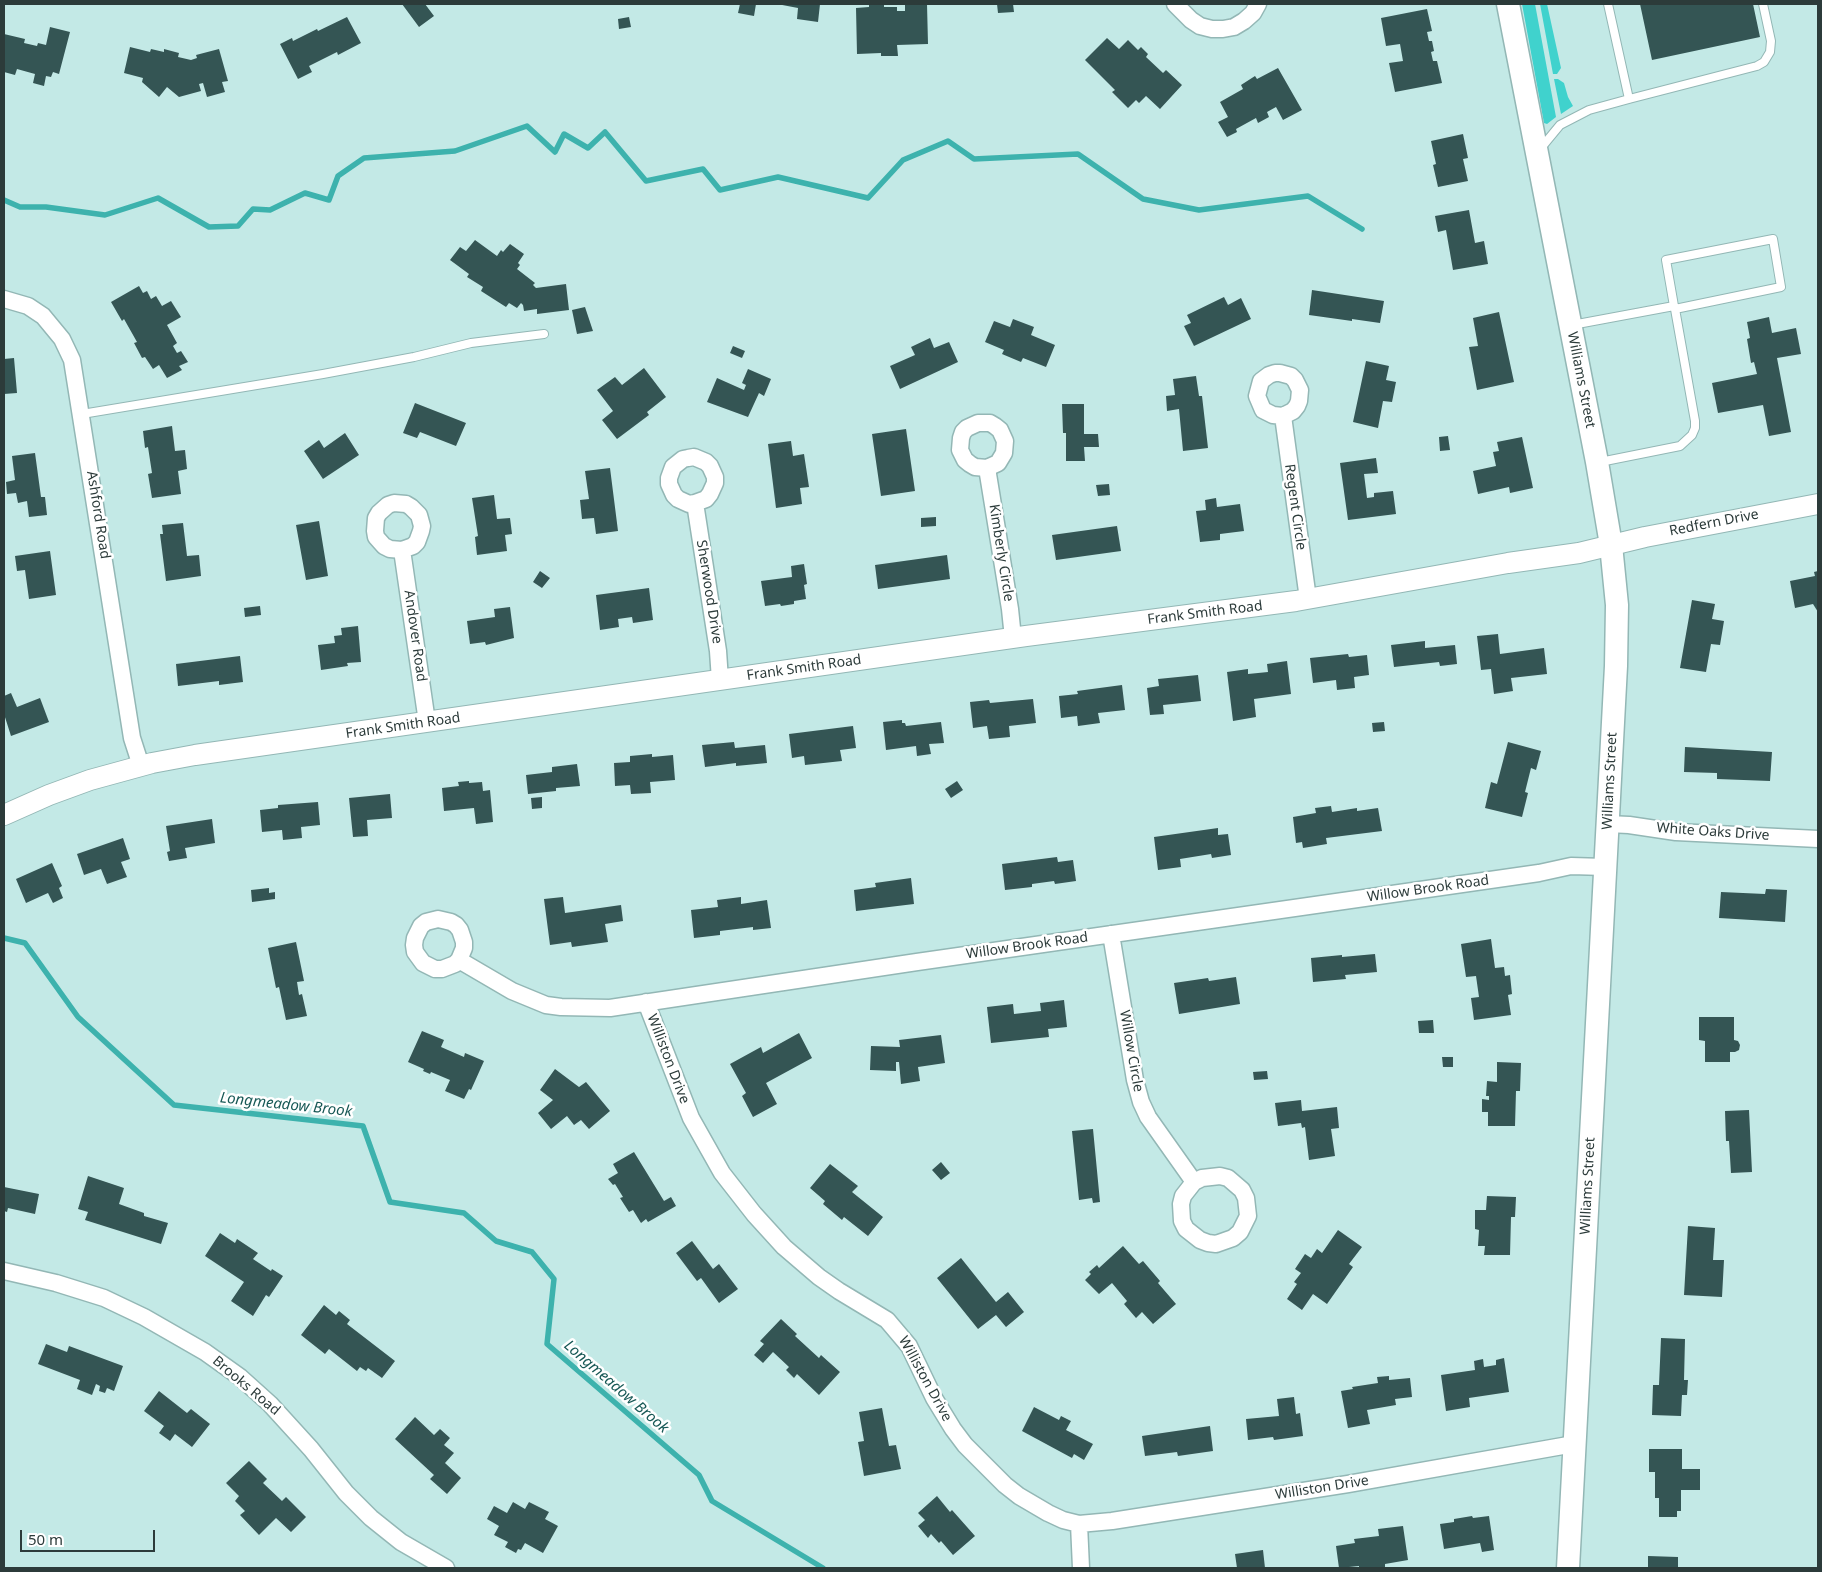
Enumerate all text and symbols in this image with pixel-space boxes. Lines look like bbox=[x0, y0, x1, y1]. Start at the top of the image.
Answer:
street label: Williams Street bbox=[1563, 330, 1599, 430]
street label: Regent Circle bbox=[1281, 463, 1309, 551]
street label: Ashford Road bbox=[83, 470, 113, 560]
street label: Kimberly Circle bbox=[985, 503, 1017, 603]
street label: Redfern Drive bbox=[1668, 506, 1760, 540]
street label: Sherwood Drive bbox=[693, 539, 725, 645]
street label: Andover Road bbox=[400, 589, 430, 683]
street label: Frank Smith Road bbox=[1147, 598, 1263, 628]
street label: Frank Smith Road bbox=[746, 652, 862, 684]
street label: Frank Smith Road bbox=[345, 710, 461, 742]
street label: Williams Street bbox=[1599, 732, 1621, 830]
street label: White Oaks Drive bbox=[1656, 820, 1770, 844]
street label: Willow Brook Road bbox=[1366, 872, 1490, 906]
street label: Willow Brook Road bbox=[965, 929, 1089, 963]
street label: Willow Circle bbox=[1116, 1009, 1146, 1093]
street label: Williston Drive bbox=[643, 1012, 693, 1106]
water label: Longmeadow Brook bbox=[219, 1089, 353, 1121]
street label: Williams Street bbox=[1577, 1137, 1599, 1235]
street label: Williston Drive bbox=[895, 1334, 955, 1424]
water label: Longmeadow Brook bbox=[560, 1337, 672, 1437]
street label: Brooks Road bbox=[209, 1353, 283, 1419]
street label: Williston Drive bbox=[1274, 1472, 1370, 1504]
scale bar bbox=[22, 1520, 158, 1552]
text: 50 m bbox=[28, 1529, 63, 1549]

